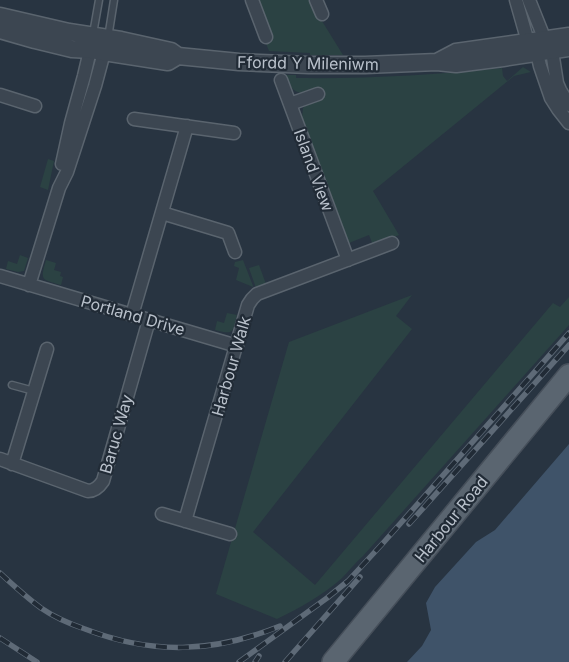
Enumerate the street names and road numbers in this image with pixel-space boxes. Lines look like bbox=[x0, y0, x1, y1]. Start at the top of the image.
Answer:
street label: Ffordd Y Mileniwm bbox=[237, 52, 379, 74]
street label: Island View bbox=[290, 126, 338, 214]
street label: Portland Drive bbox=[79, 291, 187, 339]
street label: Harbour Walk bbox=[207, 313, 255, 418]
street label: Baruc Way bbox=[95, 392, 137, 476]
street label: Harbour Road bbox=[410, 472, 492, 566]

